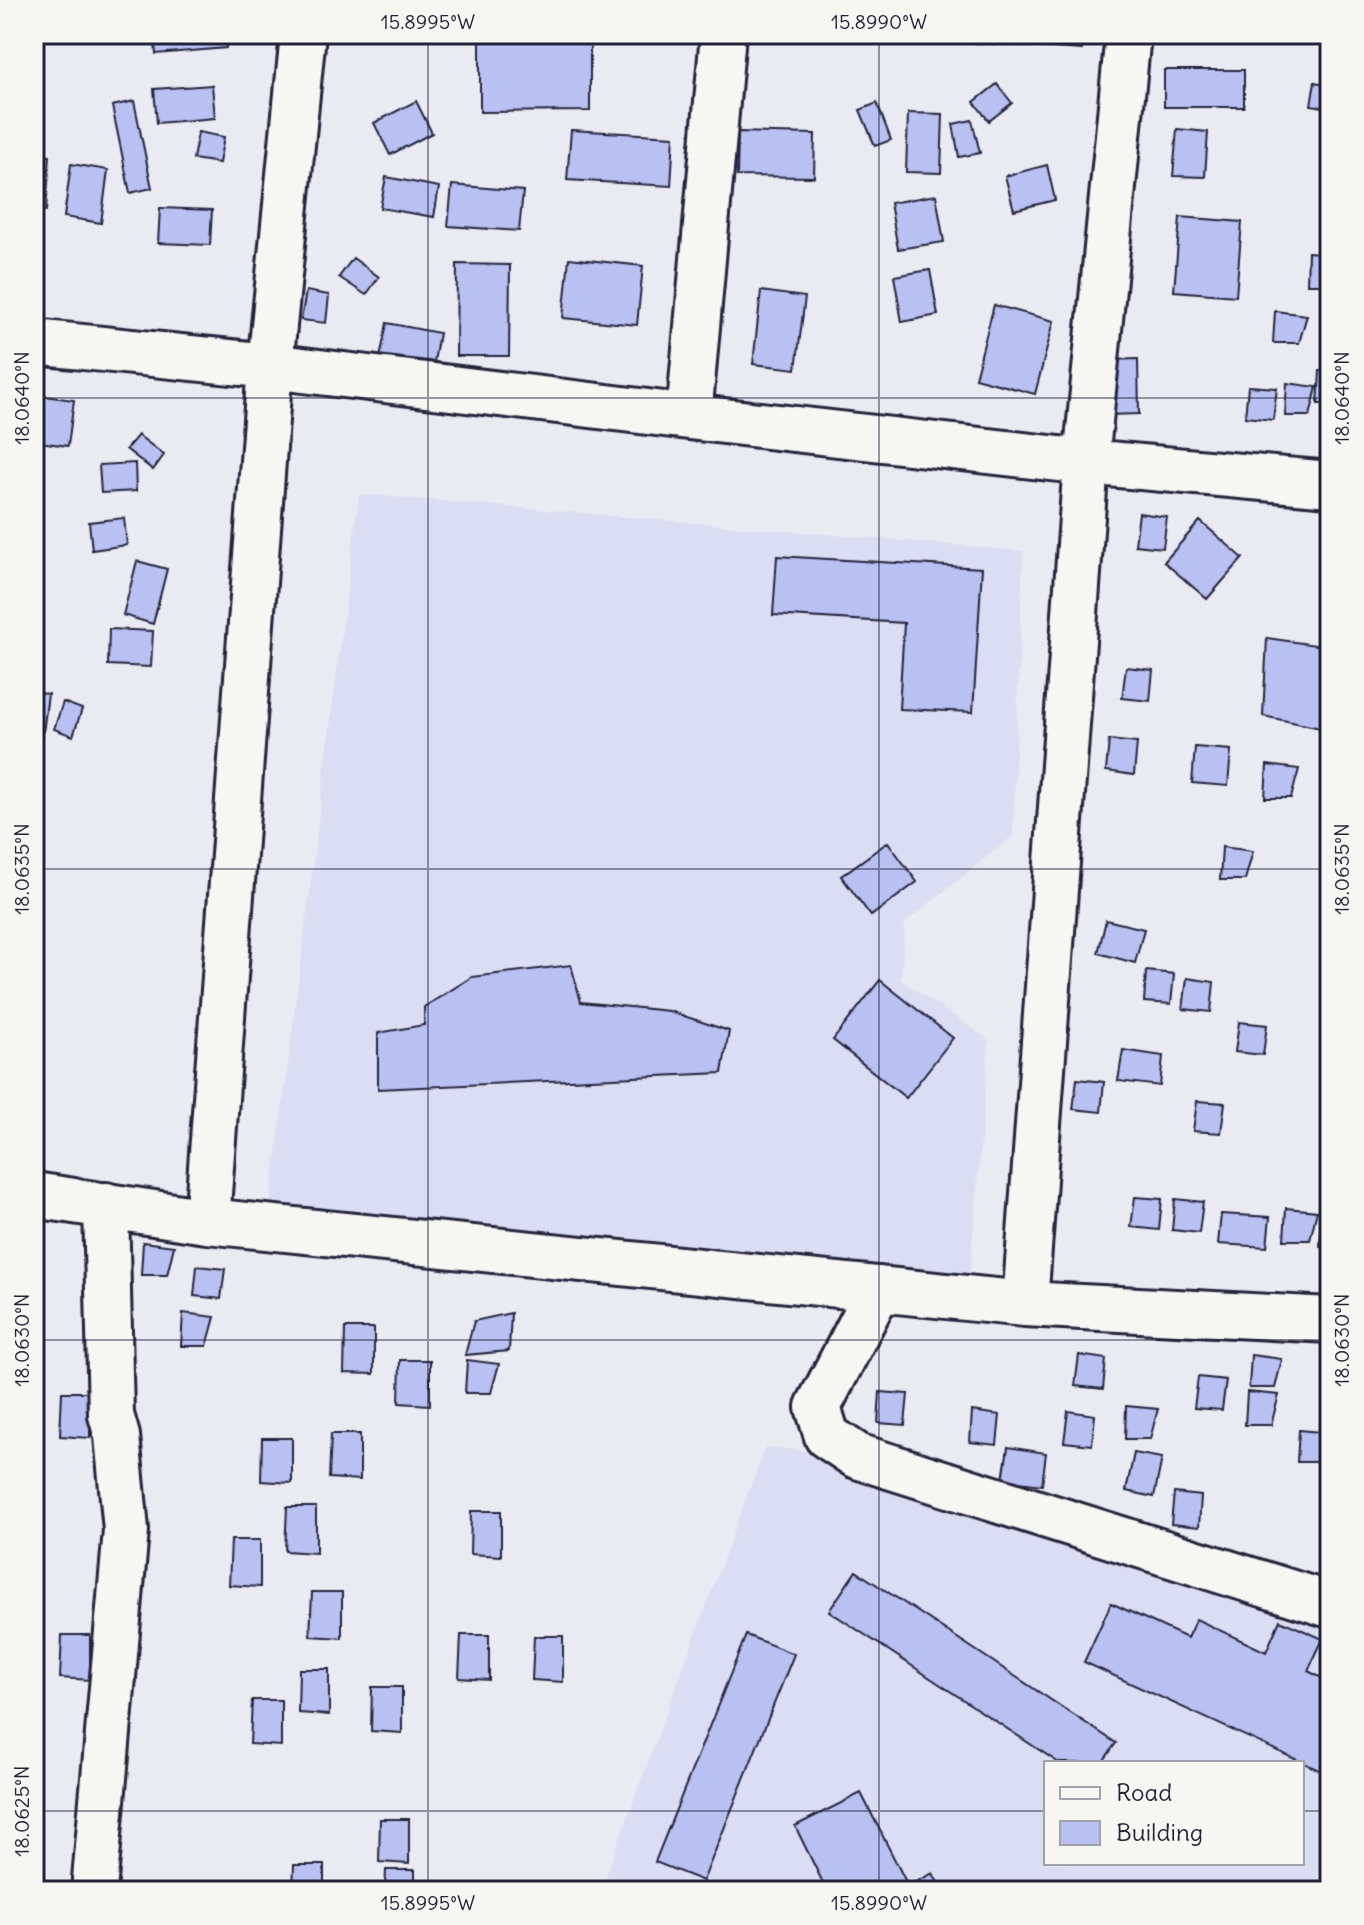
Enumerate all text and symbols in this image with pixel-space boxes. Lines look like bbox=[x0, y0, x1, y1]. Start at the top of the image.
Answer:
text: 15.8995°W bbox=[381, 9, 475, 34]
text: 15.8990°W bbox=[831, 9, 927, 34]
text: 18.0640°N bbox=[9, 351, 34, 445]
text: 18.0640°N bbox=[1329, 351, 1354, 445]
text: 18.0635°N bbox=[9, 823, 34, 915]
text: 18.0635°N bbox=[1329, 823, 1354, 915]
text: 18.0630°N bbox=[9, 1293, 34, 1387]
text: 18.0630°N bbox=[1329, 1293, 1354, 1387]
legend bbox=[1044, 1761, 1304, 1865]
text: 18.0625°N bbox=[9, 1765, 34, 1857]
text: Road bbox=[1116, 1777, 1172, 1807]
text: Building bbox=[1116, 1817, 1203, 1847]
text: 15.8995°W bbox=[381, 1890, 475, 1915]
text: 15.8990°W bbox=[831, 1890, 927, 1915]

